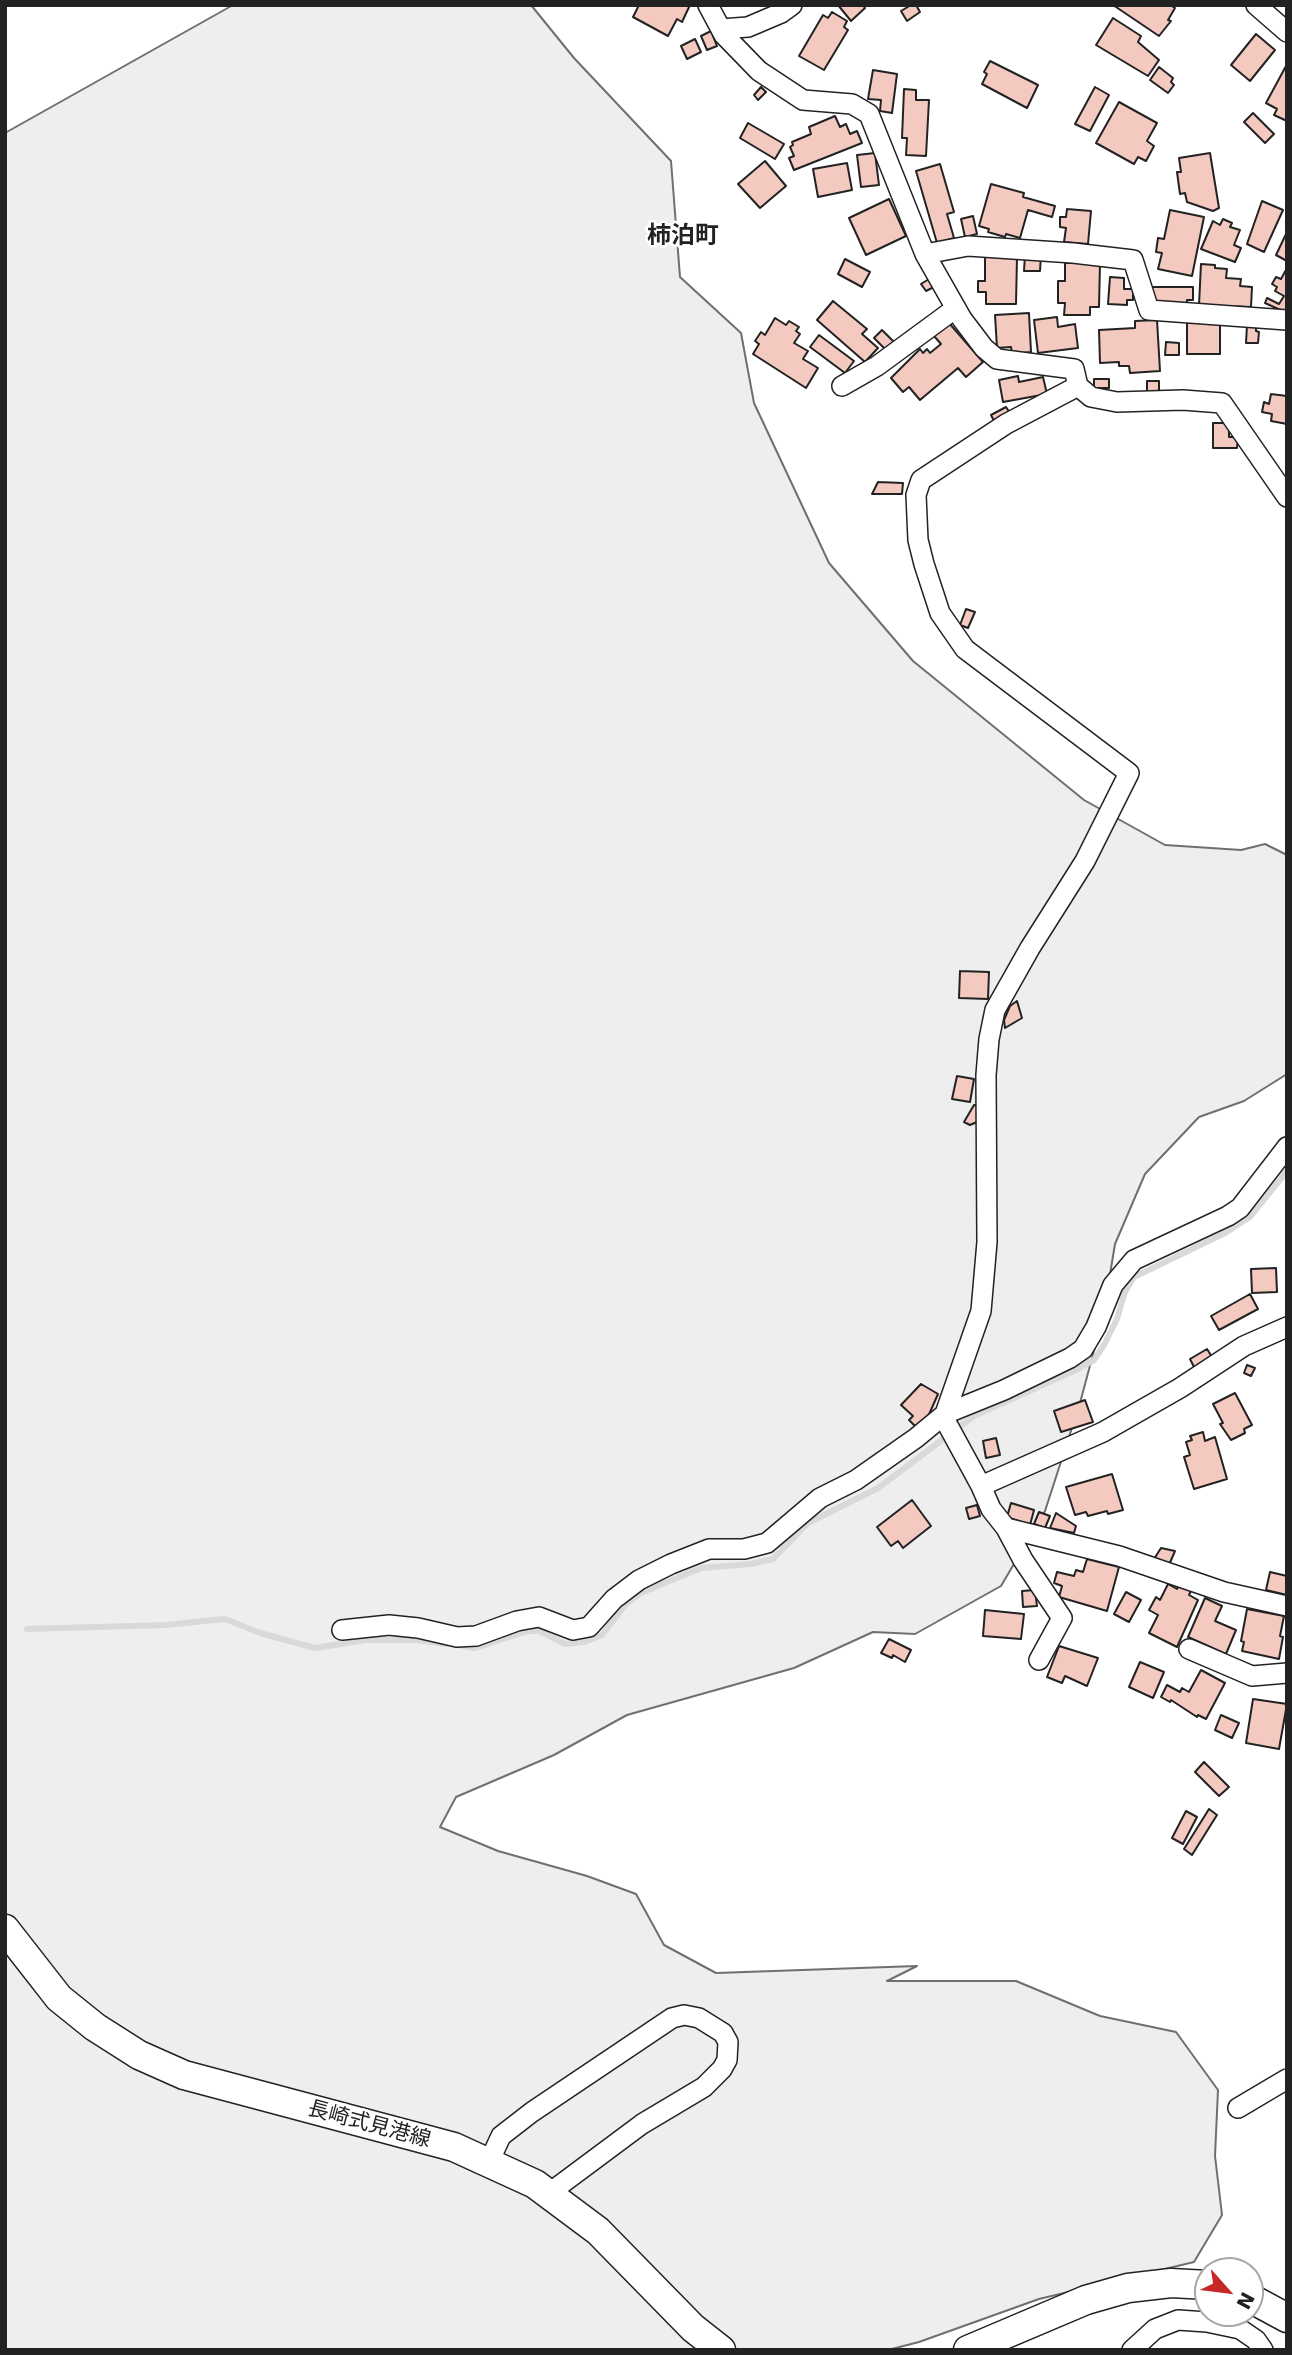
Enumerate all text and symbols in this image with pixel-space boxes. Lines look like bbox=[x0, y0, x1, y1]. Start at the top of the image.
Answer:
district label: 柿泊町 bbox=[647, 223, 719, 251]
street label: 長崎式見港線 bbox=[305, 2097, 433, 2153]
north arrow bbox=[1194, 2257, 1264, 2327]
text: N bbox=[1232, 2289, 1259, 2313]

